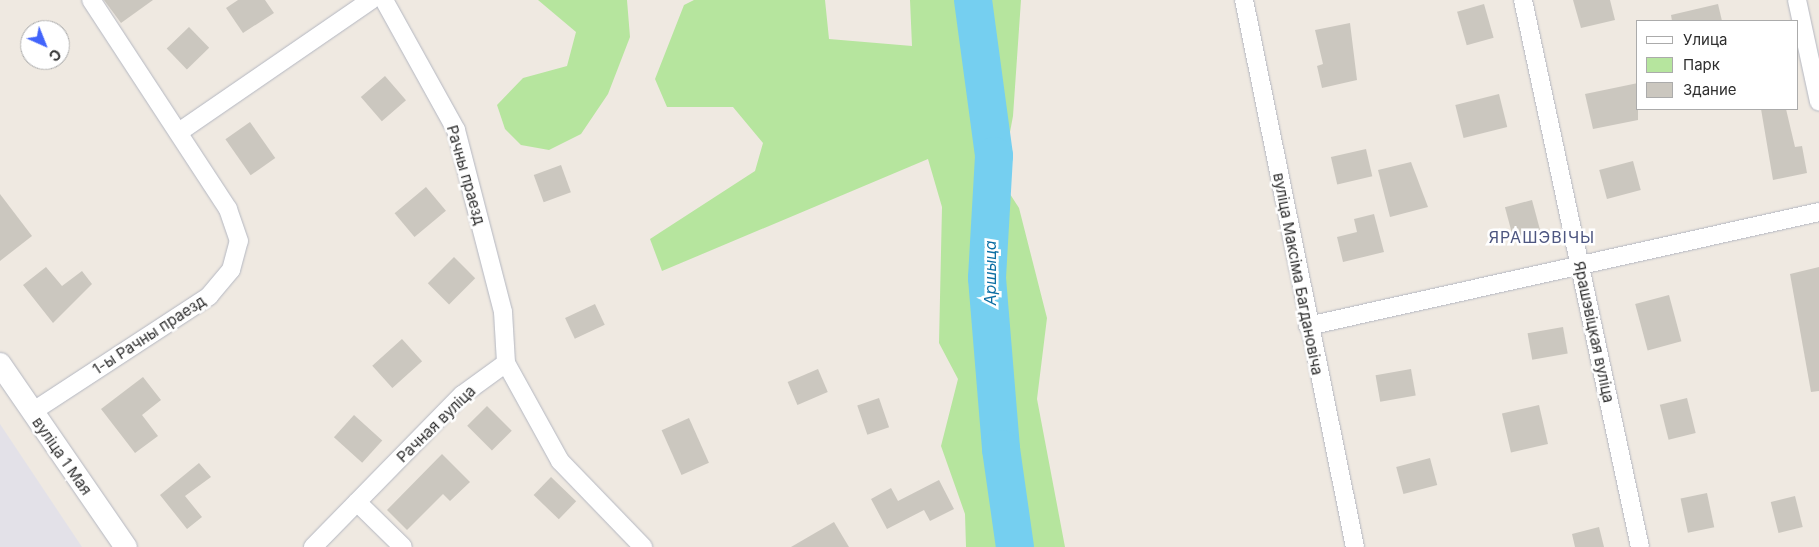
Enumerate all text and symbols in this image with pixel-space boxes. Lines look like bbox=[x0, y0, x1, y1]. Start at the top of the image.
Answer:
north arrow bbox=[20, 20, 70, 70]
legend bbox=[1636, 20, 1799, 110]
text: Улица bbox=[1683, 30, 1727, 49]
text: С bbox=[45, 46, 65, 65]
text: Парк bbox=[1683, 55, 1720, 74]
text: Здание bbox=[1683, 80, 1737, 99]
street label: Рачны праезд bbox=[443, 123, 489, 227]
street label: вуліца Максіма Багдановіча bbox=[1270, 171, 1326, 377]
district label: ЯРАШЭВІЧЫ bbox=[1488, 227, 1596, 247]
water label: Аршыца bbox=[980, 240, 1000, 306]
street label: Ярашэвіцкая вуліца bbox=[1570, 260, 1618, 404]
street label: 1-ы Рачны праезд bbox=[89, 292, 209, 378]
street label: Рачная вуліца bbox=[393, 382, 479, 466]
street label: вуліца 1 Мая bbox=[29, 414, 95, 498]

